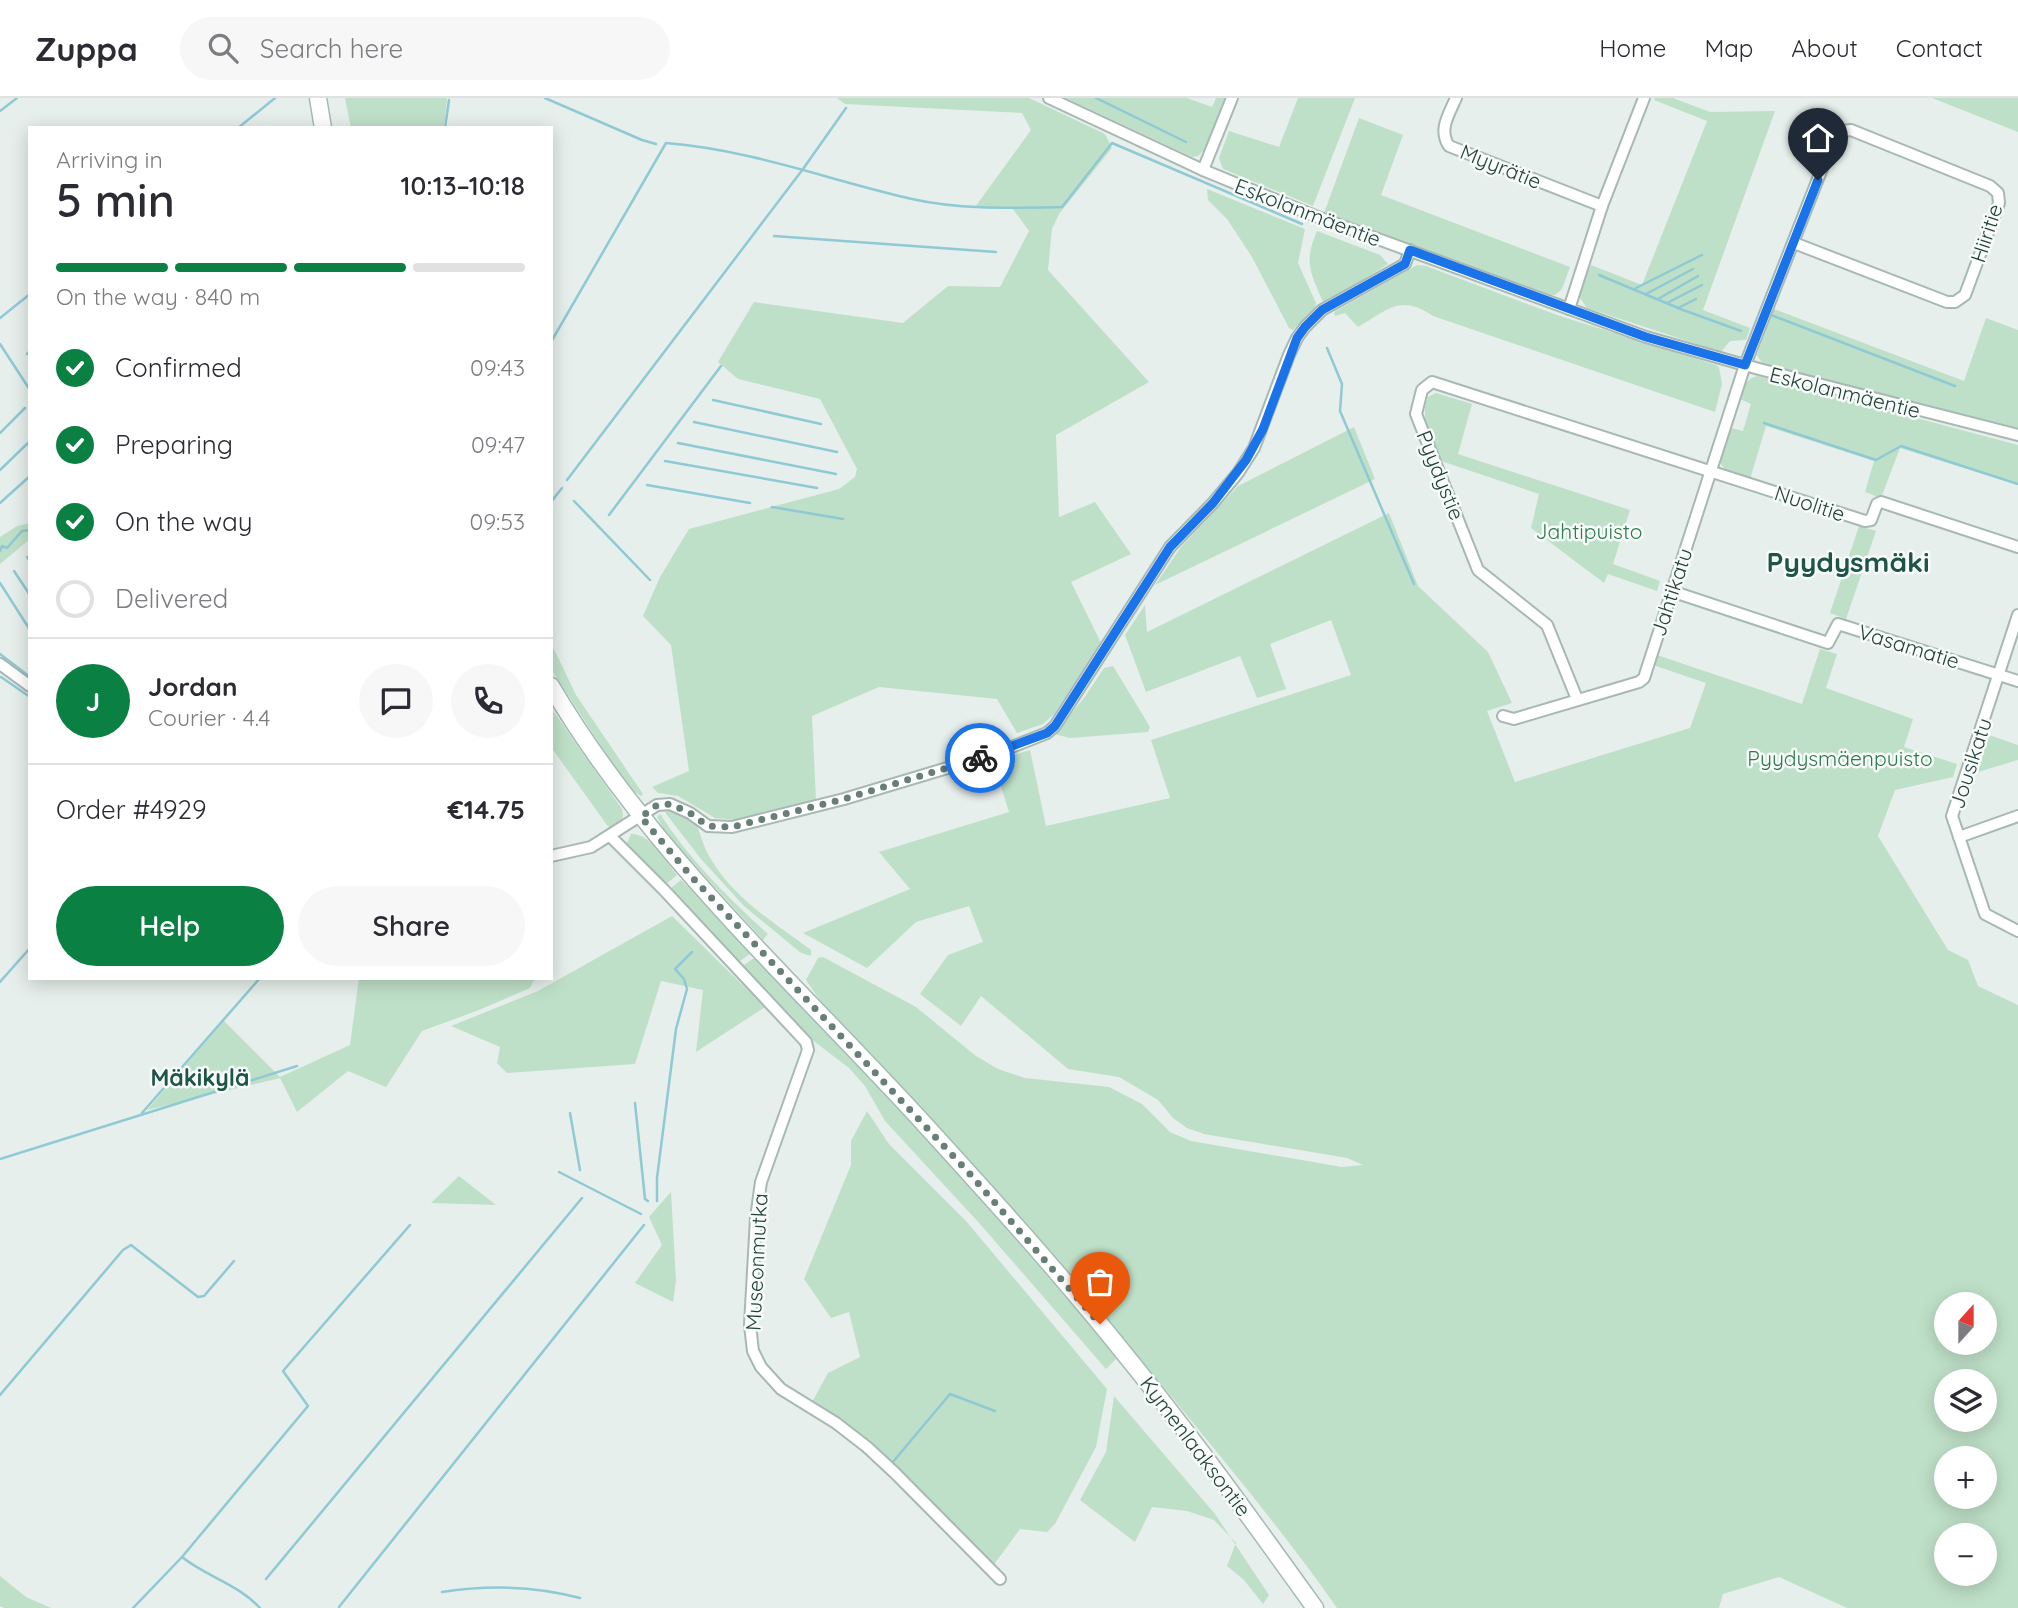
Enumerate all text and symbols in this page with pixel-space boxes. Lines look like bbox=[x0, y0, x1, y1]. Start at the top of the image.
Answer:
search box bbox=[180, 17, 670, 80]
text: Zuppa bbox=[35, 28, 138, 69]
icon: search bbox=[204, 29, 242, 67]
text: Search here bbox=[260, 32, 403, 65]
text: Home bbox=[1599, 33, 1666, 63]
text: Map bbox=[1704, 33, 1753, 63]
text: About bbox=[1791, 33, 1858, 63]
text: Contact bbox=[1896, 33, 1983, 63]
pin bbox=[1788, 108, 1848, 180]
icon: home bbox=[1799, 119, 1837, 157]
street label: Myyrätie bbox=[1457, 138, 1545, 194]
text: Arriving in bbox=[56, 145, 163, 174]
text: 10:13–10:18 bbox=[401, 169, 525, 202]
text: 5 min bbox=[56, 171, 175, 229]
street label: Eskolanmäentie bbox=[1231, 172, 1385, 252]
street label: Hiiritie bbox=[1964, 200, 2008, 266]
text: On the way · 840 m bbox=[56, 282, 260, 311]
icon: check bbox=[56, 349, 94, 387]
text: Confirmed bbox=[115, 351, 242, 384]
text: 09:43 bbox=[470, 353, 525, 382]
street label: Eskolanmäentie bbox=[1767, 361, 1923, 423]
icon: check bbox=[56, 426, 94, 464]
street label: Pyydystie bbox=[1411, 426, 1471, 524]
text: Preparing bbox=[115, 428, 233, 461]
text: 09:47 bbox=[471, 430, 525, 459]
street label: Nuolitie bbox=[1771, 479, 1849, 527]
icon: check bbox=[56, 503, 94, 541]
text: On the way bbox=[115, 505, 253, 538]
text: 09:53 bbox=[470, 507, 525, 536]
park label: Jahtipuisto bbox=[1536, 518, 1643, 544]
district label: Pyydysmäki bbox=[1766, 544, 1930, 579]
street label: Jahtikatu bbox=[1645, 545, 1697, 639]
text: Delivered bbox=[115, 582, 228, 615]
street label: Vasamatie bbox=[1855, 618, 1963, 674]
button: chat bbox=[359, 664, 433, 738]
button: phone bbox=[451, 664, 525, 738]
text: Jordan bbox=[148, 670, 237, 703]
text: J bbox=[86, 685, 100, 718]
text: Courier · 4.4 bbox=[148, 703, 270, 732]
street label: Jousikatu bbox=[1943, 714, 1997, 812]
courier bbox=[945, 723, 1015, 793]
icon: bike bbox=[961, 739, 999, 777]
park label: Pyydysmäenpuisto bbox=[1747, 745, 1933, 771]
text: Order #4929 bbox=[56, 793, 207, 826]
text: €14.75 bbox=[448, 793, 525, 826]
button: Help bbox=[56, 886, 284, 966]
button: Share bbox=[298, 886, 525, 966]
district label: Mäkikylä bbox=[150, 1063, 250, 1092]
street label: Museonmutka bbox=[739, 1192, 773, 1332]
pin bbox=[1070, 1252, 1130, 1324]
icon: bag bbox=[1081, 1263, 1119, 1301]
north arrow bbox=[1934, 1292, 1997, 1354]
map controls bbox=[1934, 1292, 1997, 1586]
button: layers bbox=[1934, 1369, 1997, 1432]
street label: Kymenlaaksontie bbox=[1135, 1371, 1257, 1521]
button: + bbox=[1934, 1446, 1997, 1509]
button: − bbox=[1934, 1523, 1997, 1586]

